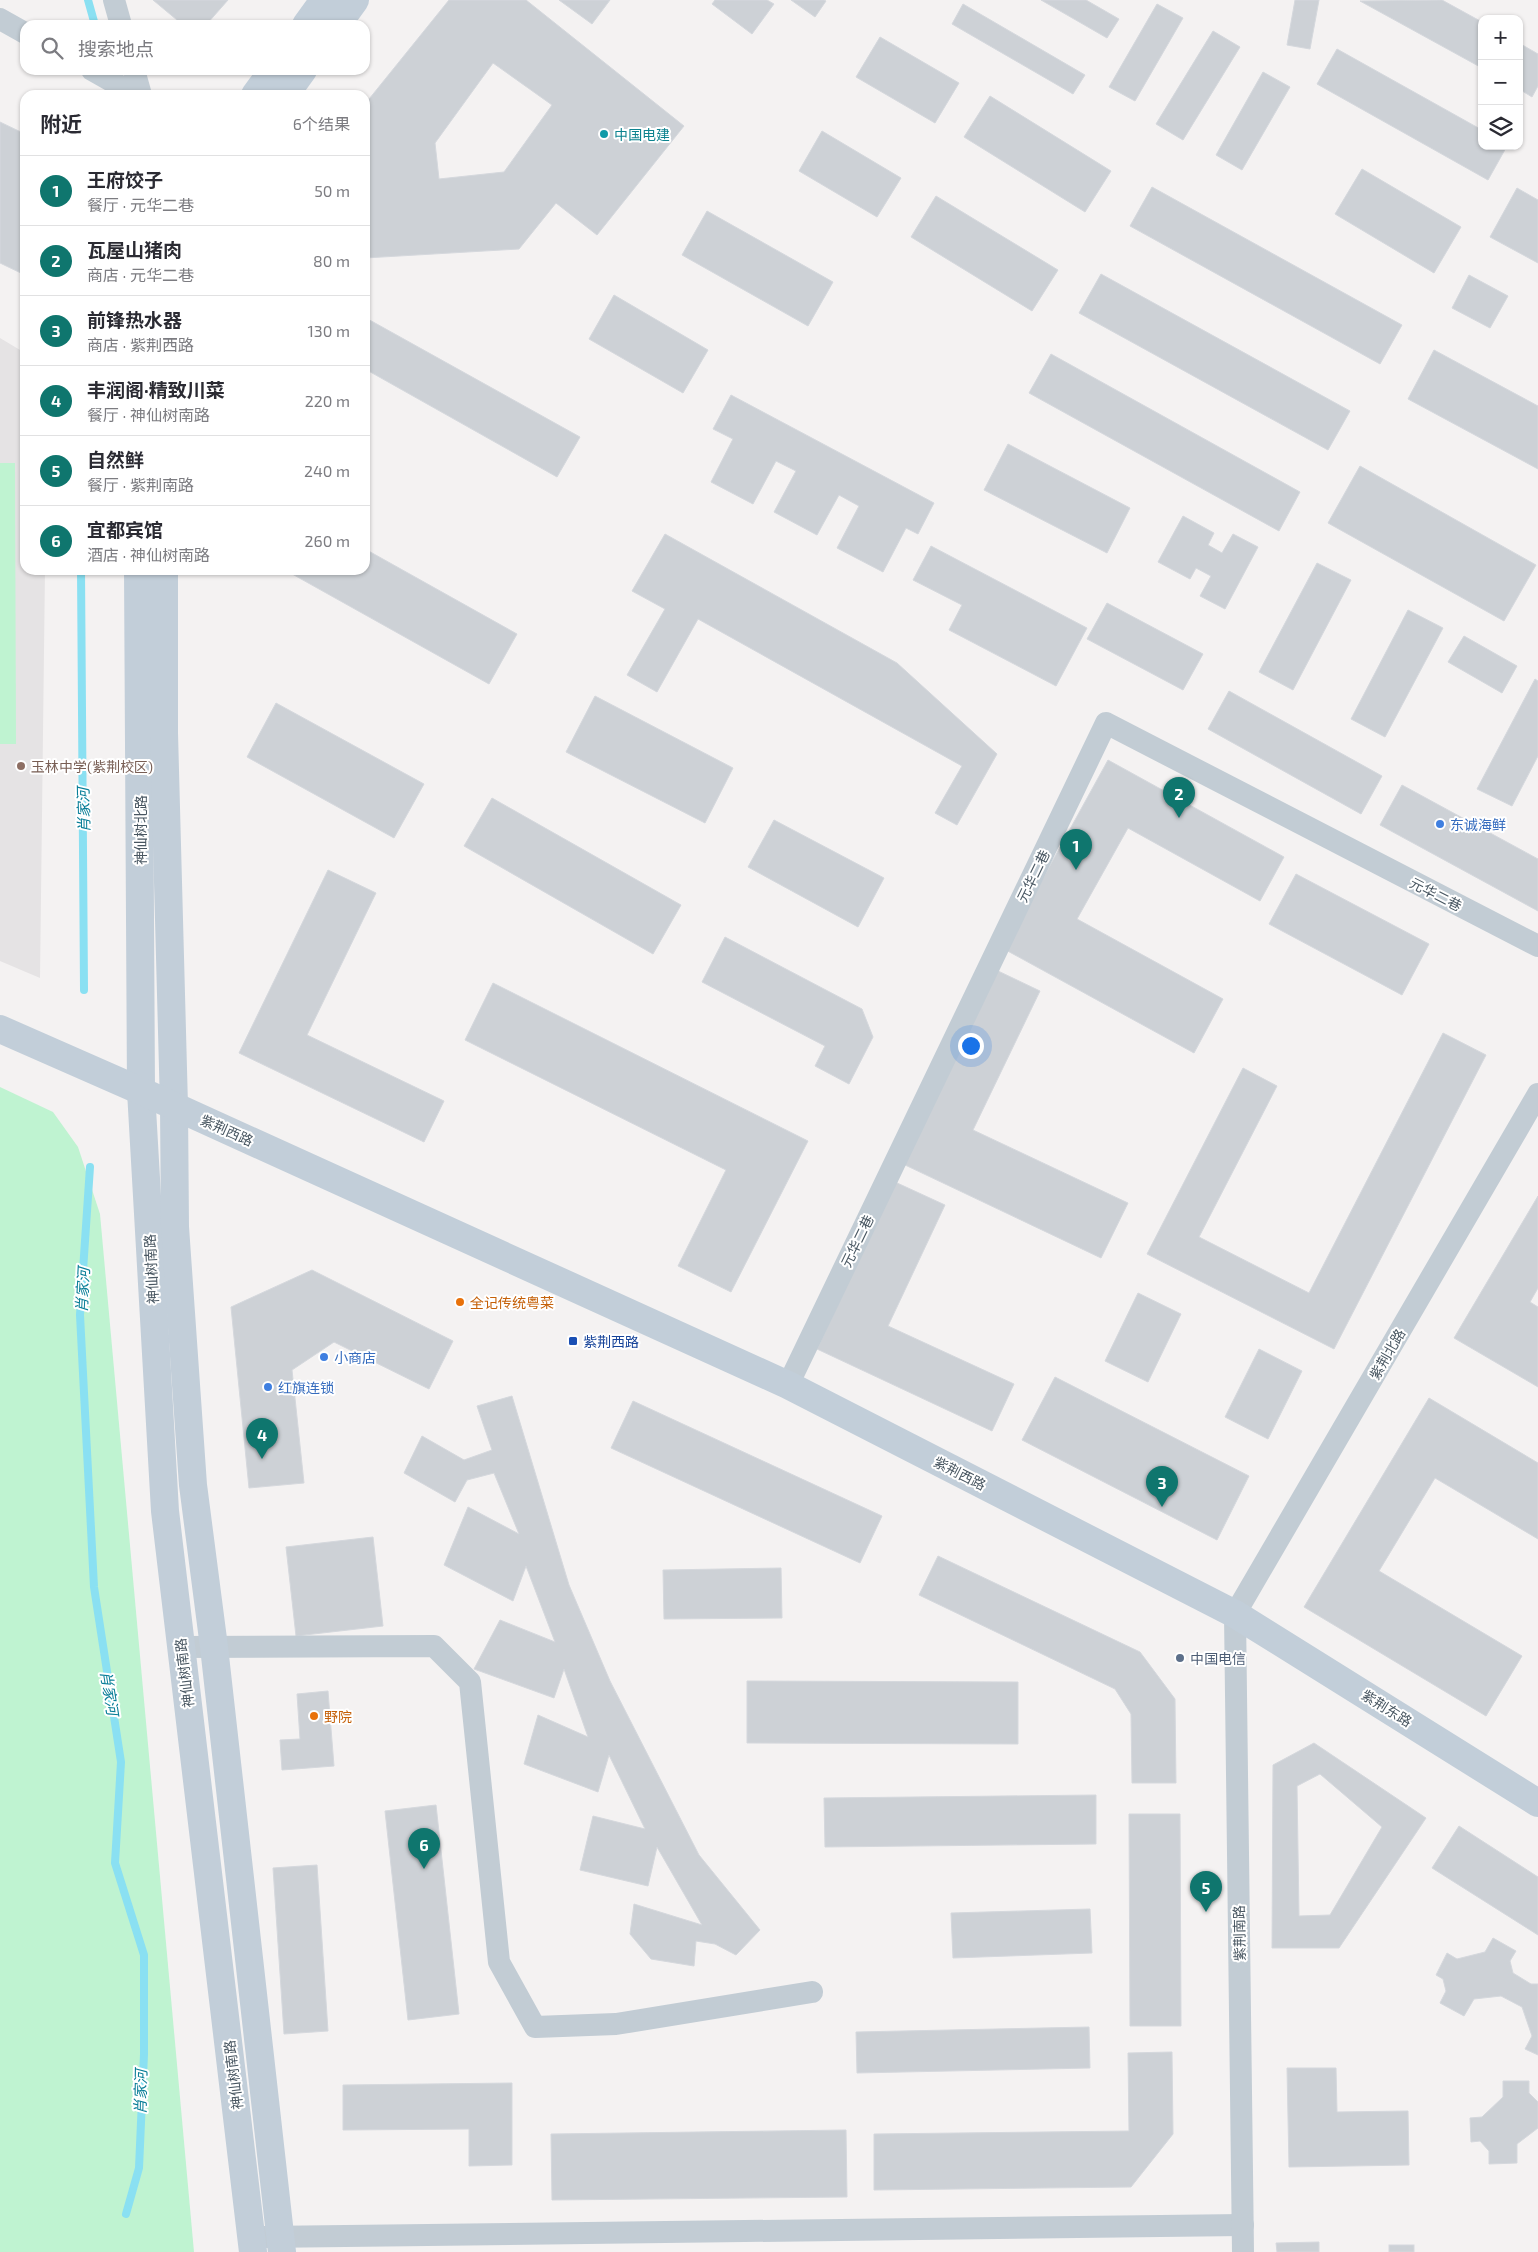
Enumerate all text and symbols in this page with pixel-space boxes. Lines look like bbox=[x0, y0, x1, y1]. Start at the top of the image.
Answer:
map controls bbox=[1478, 15, 1523, 150]
button: + bbox=[1478, 15, 1523, 60]
search box bbox=[20, 20, 370, 75]
icon: search bbox=[38, 34, 66, 62]
text: 搜索地点 bbox=[78, 37, 154, 60]
button: − bbox=[1478, 60, 1523, 105]
button: layers bbox=[1478, 105, 1523, 150]
text: 附近 bbox=[40, 111, 82, 136]
text: 6个结果 bbox=[293, 114, 350, 133]
place label: 中国电建 bbox=[614, 126, 670, 143]
marker: 中国电建 bbox=[598, 128, 610, 140]
text: 王府饺子 bbox=[87, 168, 163, 191]
text: 1 bbox=[53, 181, 59, 200]
text: 50 m bbox=[314, 181, 350, 200]
text: 餐厅 · 元华二巷 bbox=[87, 195, 194, 214]
text: 瓦屋山猪肉 bbox=[87, 238, 182, 261]
text: 2 bbox=[51, 251, 61, 270]
text: 80 m bbox=[313, 251, 350, 270]
text: 商店 · 元华二巷 bbox=[87, 265, 194, 284]
text: 前锋热水器 bbox=[87, 308, 182, 331]
text: 3 bbox=[51, 321, 61, 340]
text: 130 m bbox=[308, 321, 350, 340]
text: 商店 · 紫荆西路 bbox=[87, 335, 194, 354]
text: 丰润阁·精致川菜 bbox=[87, 378, 225, 401]
text: 4 bbox=[51, 391, 61, 410]
text: 220 m bbox=[305, 391, 350, 410]
text: 餐厅 · 神仙树南路 bbox=[87, 405, 210, 424]
text: 自然鲜 bbox=[87, 448, 144, 471]
text: 5 bbox=[52, 461, 60, 480]
text: 240 m bbox=[304, 461, 350, 480]
text: 餐厅 · 紫荆南路 bbox=[87, 475, 194, 494]
text: 宜都宾馆 bbox=[87, 518, 163, 541]
text: 6 bbox=[51, 531, 61, 550]
text: 260 m bbox=[305, 531, 350, 550]
text: 酒店 · 神仙树南路 bbox=[87, 545, 210, 564]
place label: 玉林中学(紫荆校区) bbox=[31, 758, 153, 775]
marker: 玉林中学(紫荆校区) bbox=[15, 760, 27, 772]
pin: 2 bbox=[1163, 777, 1195, 818]
water label: 肖家河 bbox=[74, 784, 92, 833]
street label: 神仙树北路 bbox=[132, 795, 149, 865]
place label: 东诚海鲜 bbox=[1450, 816, 1506, 833]
marker: 东诚海鲜 bbox=[1434, 818, 1446, 830]
pin: 1 bbox=[1060, 829, 1092, 870]
street label: 元华二巷 bbox=[1013, 847, 1053, 905]
street label: 元华二巷 bbox=[1407, 874, 1465, 914]
your location bbox=[958, 1033, 984, 1059]
street label: 紫荆西路 bbox=[198, 1111, 256, 1149]
street label: 元华二巷 bbox=[837, 1212, 877, 1270]
street label: 神仙树南路 bbox=[141, 1234, 161, 1304]
water label: 肖家河 bbox=[72, 1264, 92, 1313]
place label: 全记传统粤菜 bbox=[470, 1294, 554, 1311]
marker: 全记传统粤菜 bbox=[454, 1296, 466, 1308]
street label: 紫荆北路 bbox=[1366, 1326, 1408, 1382]
place label: 紫荆西路 bbox=[583, 1333, 639, 1350]
marker: 紫荆西路 bbox=[567, 1335, 579, 1347]
place label: 小商店 bbox=[334, 1349, 376, 1366]
marker: 小商店 bbox=[318, 1351, 330, 1363]
place label: 红旗连锁 bbox=[278, 1379, 334, 1396]
marker: 红旗连锁 bbox=[262, 1381, 274, 1393]
pin: 4 bbox=[246, 1418, 278, 1459]
street label: 紫荆西路 bbox=[931, 1453, 989, 1493]
pin: 3 bbox=[1146, 1466, 1178, 1507]
street label: 神仙树南路 bbox=[171, 1637, 197, 1709]
place label: 中国电信 bbox=[1190, 1650, 1246, 1667]
marker: 中国电信 bbox=[1174, 1652, 1186, 1664]
water label: 肖家河 bbox=[98, 1669, 123, 1720]
street label: 紫荆东路 bbox=[1359, 1686, 1415, 1730]
place label: 野院 bbox=[324, 1708, 352, 1725]
marker: 野院 bbox=[308, 1710, 320, 1722]
pin: 6 bbox=[408, 1828, 440, 1869]
pin: 5 bbox=[1190, 1871, 1222, 1912]
street label: 紫荆南路 bbox=[1230, 1905, 1248, 1961]
street label: 神仙树南路 bbox=[220, 2039, 246, 2111]
water label: 肖家河 bbox=[131, 2066, 149, 2115]

